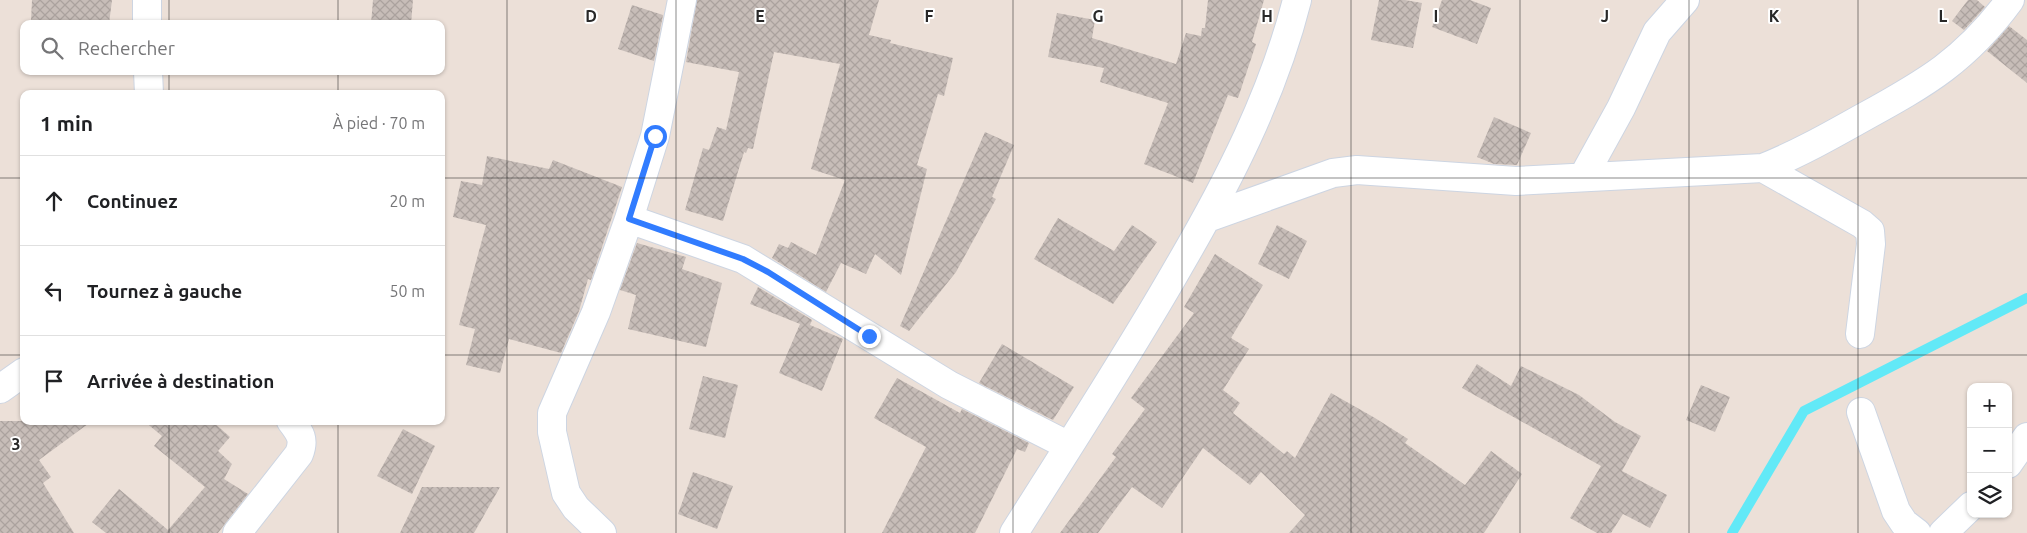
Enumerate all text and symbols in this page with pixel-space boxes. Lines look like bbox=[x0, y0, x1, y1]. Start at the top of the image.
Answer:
text: D bbox=[585, 7, 597, 25]
text: E bbox=[755, 7, 765, 25]
text: F bbox=[925, 7, 934, 25]
text: G bbox=[1092, 7, 1104, 25]
text: H bbox=[1261, 7, 1273, 25]
text: I bbox=[1434, 7, 1438, 25]
text: J bbox=[1601, 7, 1609, 25]
text: K bbox=[1769, 7, 1780, 25]
text: L bbox=[1939, 7, 1948, 25]
search box bbox=[20, 20, 445, 75]
icon: search bbox=[38, 34, 66, 62]
text: Rechercher bbox=[78, 37, 175, 59]
text: 1 min bbox=[40, 111, 93, 135]
text: À pied · 70 m bbox=[333, 114, 425, 132]
route start bbox=[644, 125, 667, 148]
icon: ahead bbox=[40, 187, 68, 215]
text: Continuez bbox=[87, 190, 177, 212]
text: 20 m bbox=[389, 192, 425, 210]
icon: left bbox=[40, 277, 68, 305]
text: Tournez à gauche bbox=[87, 280, 242, 302]
text: 50 m bbox=[389, 282, 425, 300]
route end bbox=[858, 325, 881, 348]
icon: arrive bbox=[40, 367, 68, 395]
text: Arrivée à destination bbox=[87, 370, 274, 392]
map controls bbox=[1967, 383, 2012, 518]
button: + bbox=[1967, 383, 2012, 428]
button: − bbox=[1967, 428, 2012, 473]
text: 3 bbox=[11, 435, 21, 453]
button: layers bbox=[1967, 473, 2012, 518]

